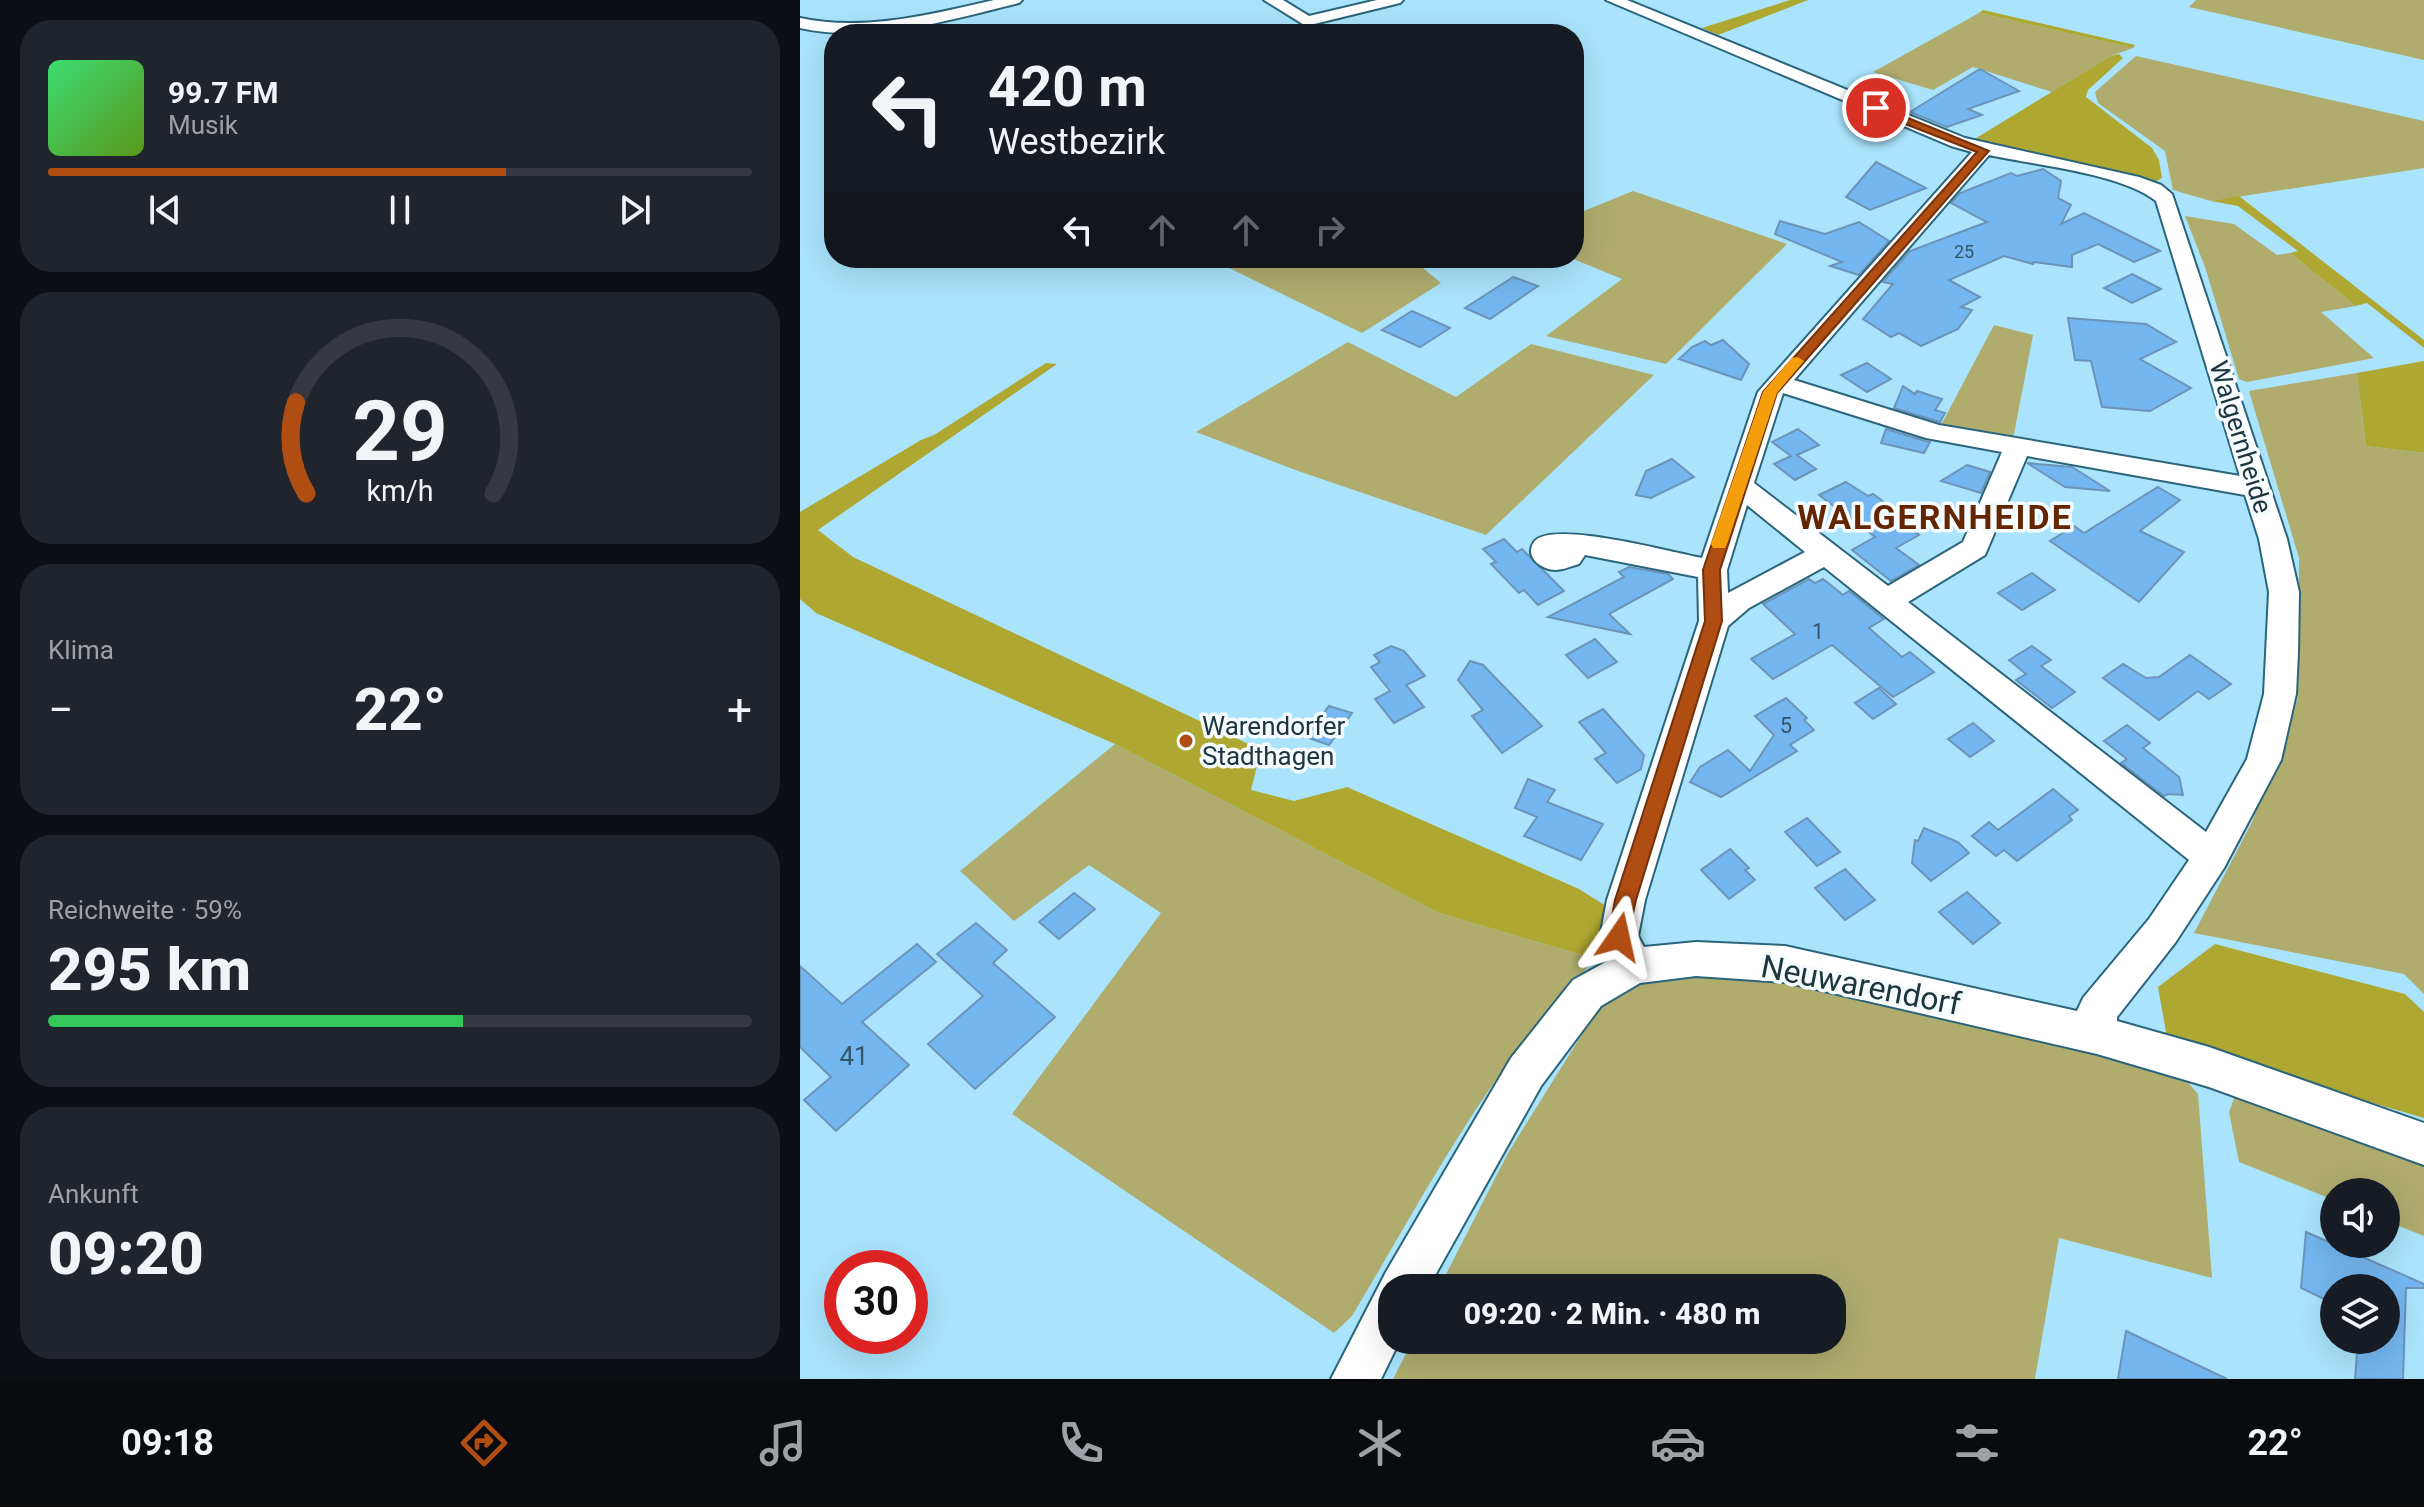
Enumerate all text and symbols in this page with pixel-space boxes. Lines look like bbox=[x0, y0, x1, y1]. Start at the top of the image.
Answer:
text: 420 m bbox=[988, 54, 1147, 120]
icon: left bbox=[856, 56, 960, 160]
pin bbox=[1842, 74, 1910, 142]
text: 99.7 FM bbox=[168, 75, 279, 110]
icon: arrive bbox=[1854, 86, 1898, 130]
text: Musik bbox=[168, 110, 238, 140]
text: Westbezirk bbox=[988, 121, 1165, 163]
icon: previous bbox=[143, 188, 187, 232]
icon: pause bbox=[378, 188, 422, 232]
icon: next bbox=[613, 188, 657, 232]
icon: left bbox=[1056, 208, 1100, 252]
icon: ahead bbox=[1140, 208, 1184, 252]
icon: ahead bbox=[1224, 208, 1268, 252]
icon: right bbox=[1308, 208, 1352, 252]
house number: 25 bbox=[1954, 241, 1974, 262]
street label: Walgernheide bbox=[2204, 357, 2278, 517]
text: 29 bbox=[352, 382, 448, 479]
text: km/h bbox=[366, 474, 434, 508]
district label: WALGERNHEIDE bbox=[1797, 497, 2073, 537]
house number: 1 bbox=[1812, 619, 1824, 644]
text: Klima bbox=[48, 635, 114, 665]
text: 22° bbox=[354, 674, 447, 745]
text: − bbox=[48, 684, 73, 736]
text: + bbox=[727, 684, 752, 736]
place label: Warendorfer Stadthagen bbox=[1202, 711, 1346, 771]
house number: 5 bbox=[1780, 713, 1792, 738]
marker: Warendorfer Stadthagen bbox=[1177, 732, 1195, 750]
text: Reichweite · 59% bbox=[48, 895, 242, 925]
position arrow bbox=[1577, 895, 1661, 979]
text: 295 km bbox=[48, 934, 251, 1005]
street label: Neuwarendorf bbox=[1758, 947, 1965, 1023]
house number: 41 bbox=[839, 1041, 869, 1071]
map controls bbox=[2320, 1178, 2400, 1354]
button: sound bbox=[2320, 1178, 2400, 1258]
text: Ankunft bbox=[48, 1179, 139, 1209]
text: 09:20 bbox=[48, 1218, 204, 1289]
speed limit sign: 30 bbox=[824, 1250, 928, 1354]
button: layers bbox=[2320, 1274, 2400, 1354]
text: 09:20 · 2 Min. · 480 m bbox=[1464, 1296, 1760, 1331]
icon: directions bbox=[456, 1415, 512, 1471]
icon: music bbox=[755, 1415, 811, 1471]
icon: phone bbox=[1053, 1415, 1109, 1471]
icon: climate bbox=[1352, 1415, 1408, 1471]
icon: car bbox=[1650, 1415, 1706, 1471]
icon: filters bbox=[1949, 1415, 2005, 1471]
text: 09:18 bbox=[121, 1422, 214, 1464]
text: 22° bbox=[2247, 1422, 2303, 1464]

